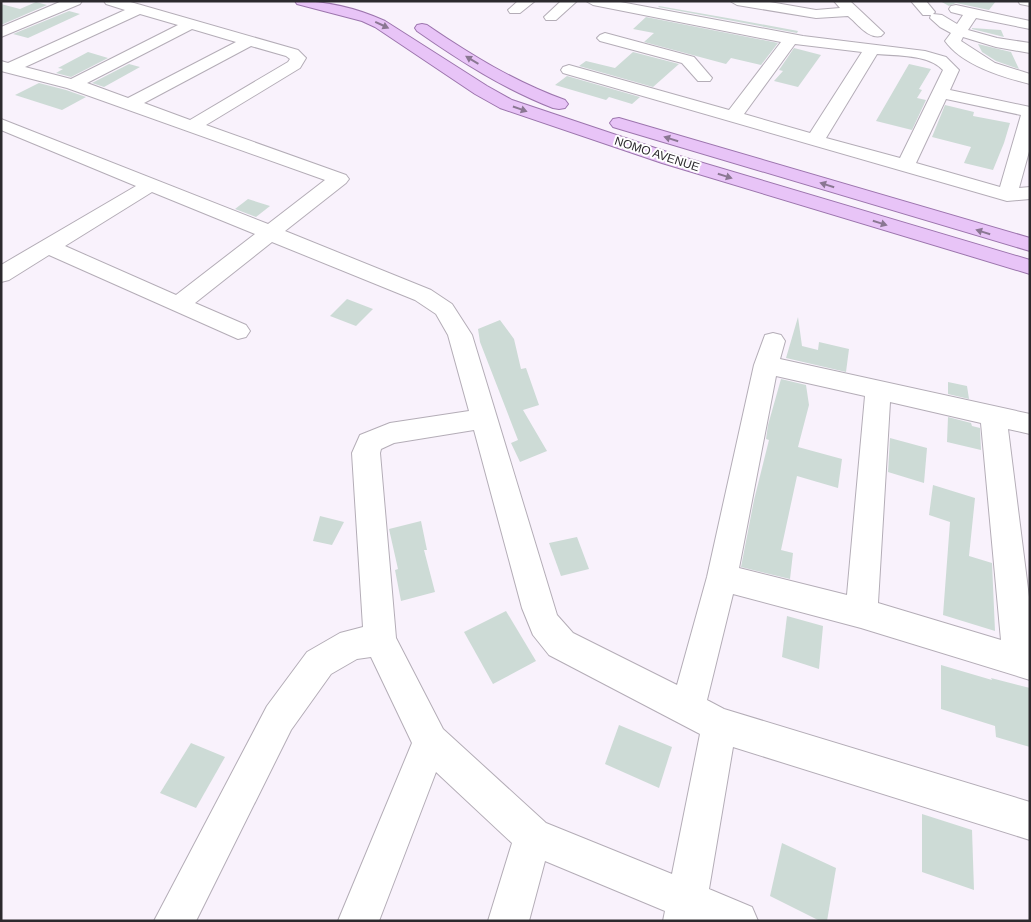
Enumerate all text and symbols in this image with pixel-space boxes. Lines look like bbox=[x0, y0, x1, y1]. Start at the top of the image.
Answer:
one-way arrow bbox=[375, 21, 389, 29]
one-way arrow bbox=[466, 56, 479, 65]
one-way arrow bbox=[513, 106, 528, 113]
street label: NOMO AVENUE bbox=[613, 134, 701, 174]
one-way arrow bbox=[664, 134, 679, 142]
one-way arrow bbox=[717, 172, 732, 180]
one-way arrow bbox=[820, 181, 835, 189]
one-way arrow bbox=[873, 219, 888, 227]
one-way arrow bbox=[975, 227, 990, 235]

